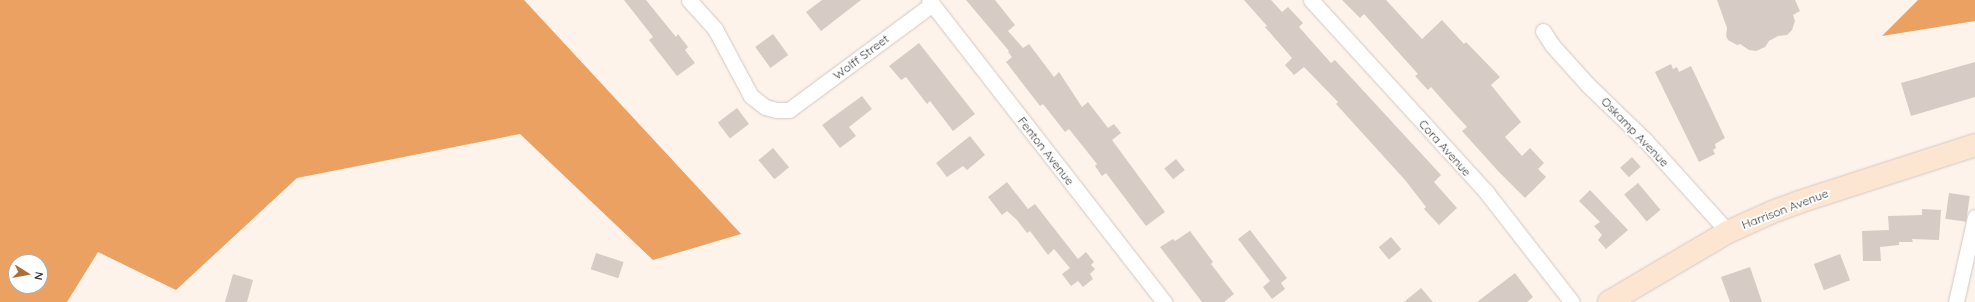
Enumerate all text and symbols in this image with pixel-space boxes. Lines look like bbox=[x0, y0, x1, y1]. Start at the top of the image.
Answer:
street label: Wolff Street bbox=[830, 31, 892, 83]
street label: Oskamp Avenue bbox=[1598, 94, 1672, 170]
street label: Fenton Avenue bbox=[1015, 114, 1077, 188]
street label: Cora Avenue bbox=[1416, 117, 1474, 179]
street label: Harrison Avenue bbox=[1740, 186, 1830, 232]
north arrow bbox=[8, 254, 48, 294]
text: N bbox=[31, 271, 46, 281]

